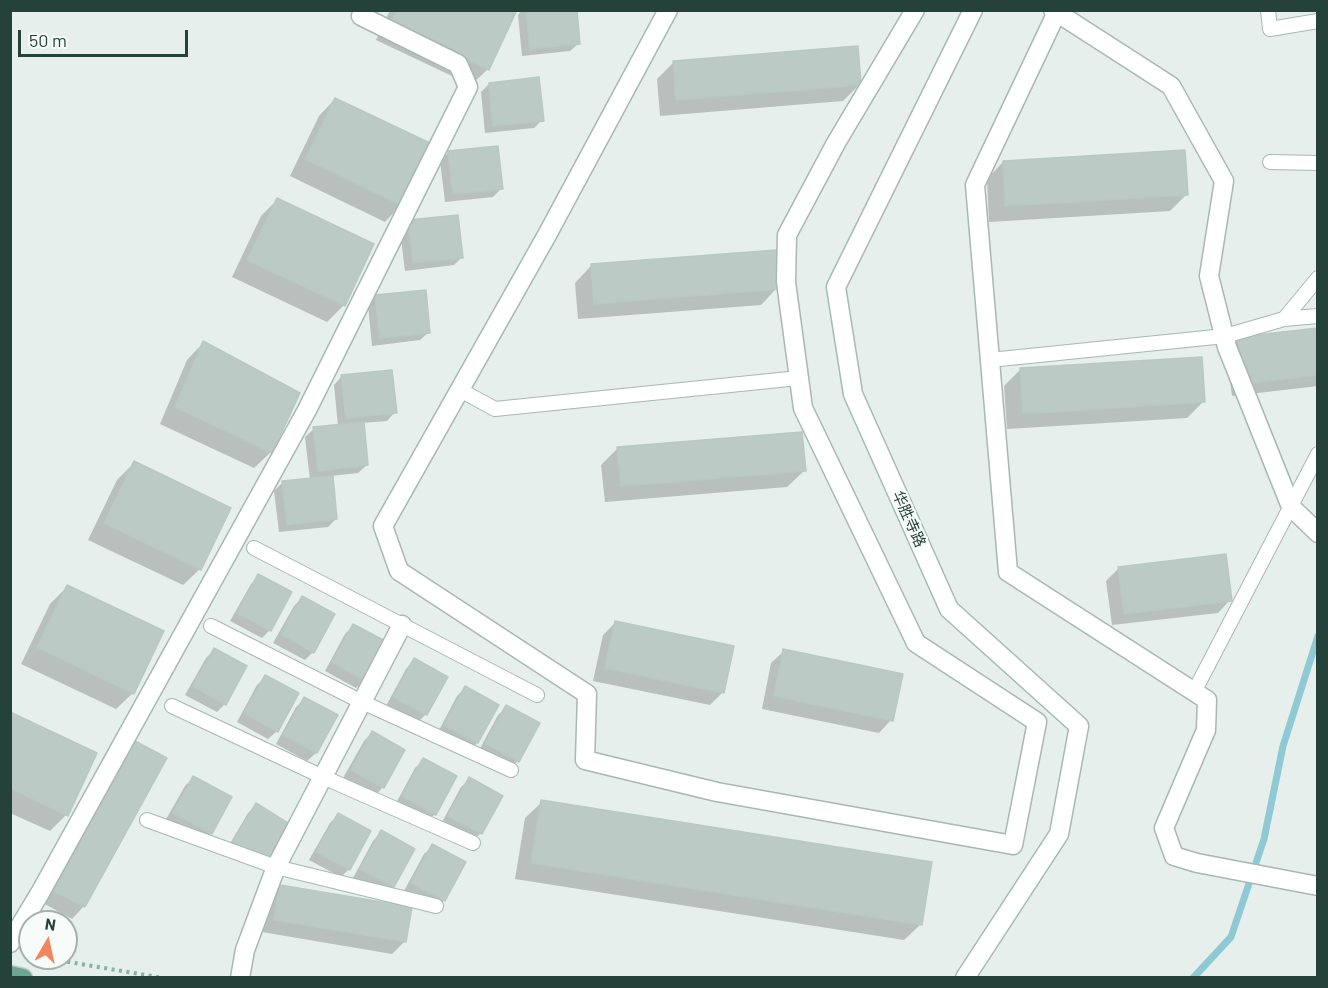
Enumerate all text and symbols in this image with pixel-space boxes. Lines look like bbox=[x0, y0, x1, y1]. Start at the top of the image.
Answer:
scale bar bbox=[21, 18, 190, 56]
text: 50 m bbox=[29, 29, 67, 51]
street label: 华胜寺路 bbox=[889, 488, 929, 550]
north arrow bbox=[18, 910, 78, 970]
text: N bbox=[44, 913, 57, 934]

